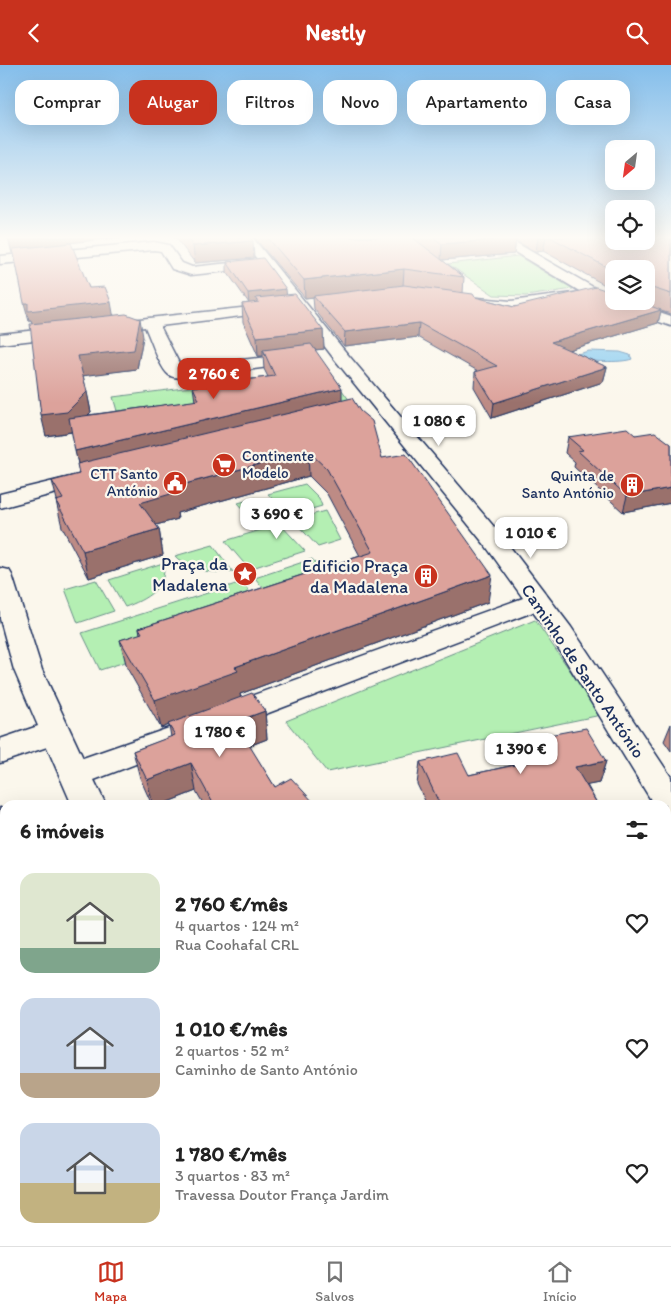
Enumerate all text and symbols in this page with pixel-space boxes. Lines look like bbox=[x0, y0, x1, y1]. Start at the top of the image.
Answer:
icon: back bbox=[20, 19, 48, 47]
text: Nestly bbox=[306, 19, 365, 46]
icon: search bbox=[623, 19, 651, 47]
chip: Comprar bbox=[15, 80, 119, 125]
chip: Alugar bbox=[129, 80, 217, 125]
chip: Filtros bbox=[227, 80, 313, 125]
chip: Novo bbox=[323, 80, 397, 125]
chip: Apartamento bbox=[407, 80, 546, 125]
chip: Casa bbox=[556, 80, 630, 125]
north arrow bbox=[605, 140, 655, 190]
map controls bbox=[605, 140, 655, 310]
button: locate bbox=[605, 200, 655, 250]
button: layers bbox=[605, 260, 655, 310]
pin: 2 760 € bbox=[168, 357, 260, 400]
text: 2 760 € bbox=[188, 364, 240, 383]
pin: 1 080 € bbox=[393, 405, 485, 447]
text: 1 080 € bbox=[413, 411, 465, 430]
place label: Continente Modelo bbox=[242, 447, 314, 482]
supermarket icon: Continente Modelo bbox=[211, 452, 237, 478]
place label: CTT Santo António bbox=[90, 465, 158, 500]
place label: Quinta de Santo António bbox=[522, 467, 614, 502]
public building icon: CTT Santo António bbox=[162, 470, 188, 496]
building icon: Quinta de Santo António bbox=[619, 472, 645, 498]
pin: 3 690 € bbox=[231, 497, 323, 540]
text: 3 690 € bbox=[251, 504, 303, 523]
pin: 1 010 € bbox=[485, 517, 577, 559]
text: 1 010 € bbox=[506, 523, 556, 542]
place label: Praça da Madalena bbox=[152, 553, 229, 596]
place label: Edificio Praça da Madalena bbox=[302, 555, 408, 598]
place icon: Praça da Madalena bbox=[232, 561, 258, 587]
building icon: Edificio Praça da Madalena bbox=[413, 563, 439, 589]
street label: Caminho de Santo António bbox=[516, 580, 650, 762]
pin: 1 780 € bbox=[174, 715, 266, 758]
text: 1 780 € bbox=[195, 722, 245, 741]
pin: 1 390 € bbox=[475, 733, 567, 775]
text: 1 390 € bbox=[496, 739, 546, 758]
icon: filters bbox=[623, 816, 651, 844]
text: 6 imóveis bbox=[20, 818, 104, 843]
text: 2 760 €/mês bbox=[175, 891, 288, 916]
icon: home bbox=[60, 893, 120, 953]
icon: heart bbox=[623, 909, 651, 937]
text: 4 quartos · 124 m² bbox=[175, 916, 299, 935]
text: Rua Coohafal CRL bbox=[175, 935, 299, 954]
text: 1 010 €/mês bbox=[175, 1016, 288, 1041]
icon: home bbox=[60, 1018, 120, 1078]
icon: heart bbox=[623, 1034, 651, 1062]
text: 2 quartos · 52 m² bbox=[175, 1041, 289, 1060]
text: Caminho de Santo António bbox=[175, 1060, 358, 1079]
text: 1 780 €/mês bbox=[175, 1141, 287, 1166]
icon: home bbox=[60, 1143, 120, 1203]
icon: heart bbox=[623, 1159, 651, 1187]
text: 3 quartos · 83 m² bbox=[175, 1166, 290, 1185]
text: Travessa Doutor França Jardim bbox=[175, 1185, 389, 1204]
tab: Mapa bbox=[94, 1258, 127, 1305]
tab: Salvos bbox=[315, 1258, 354, 1305]
tab: Início bbox=[543, 1258, 577, 1305]

